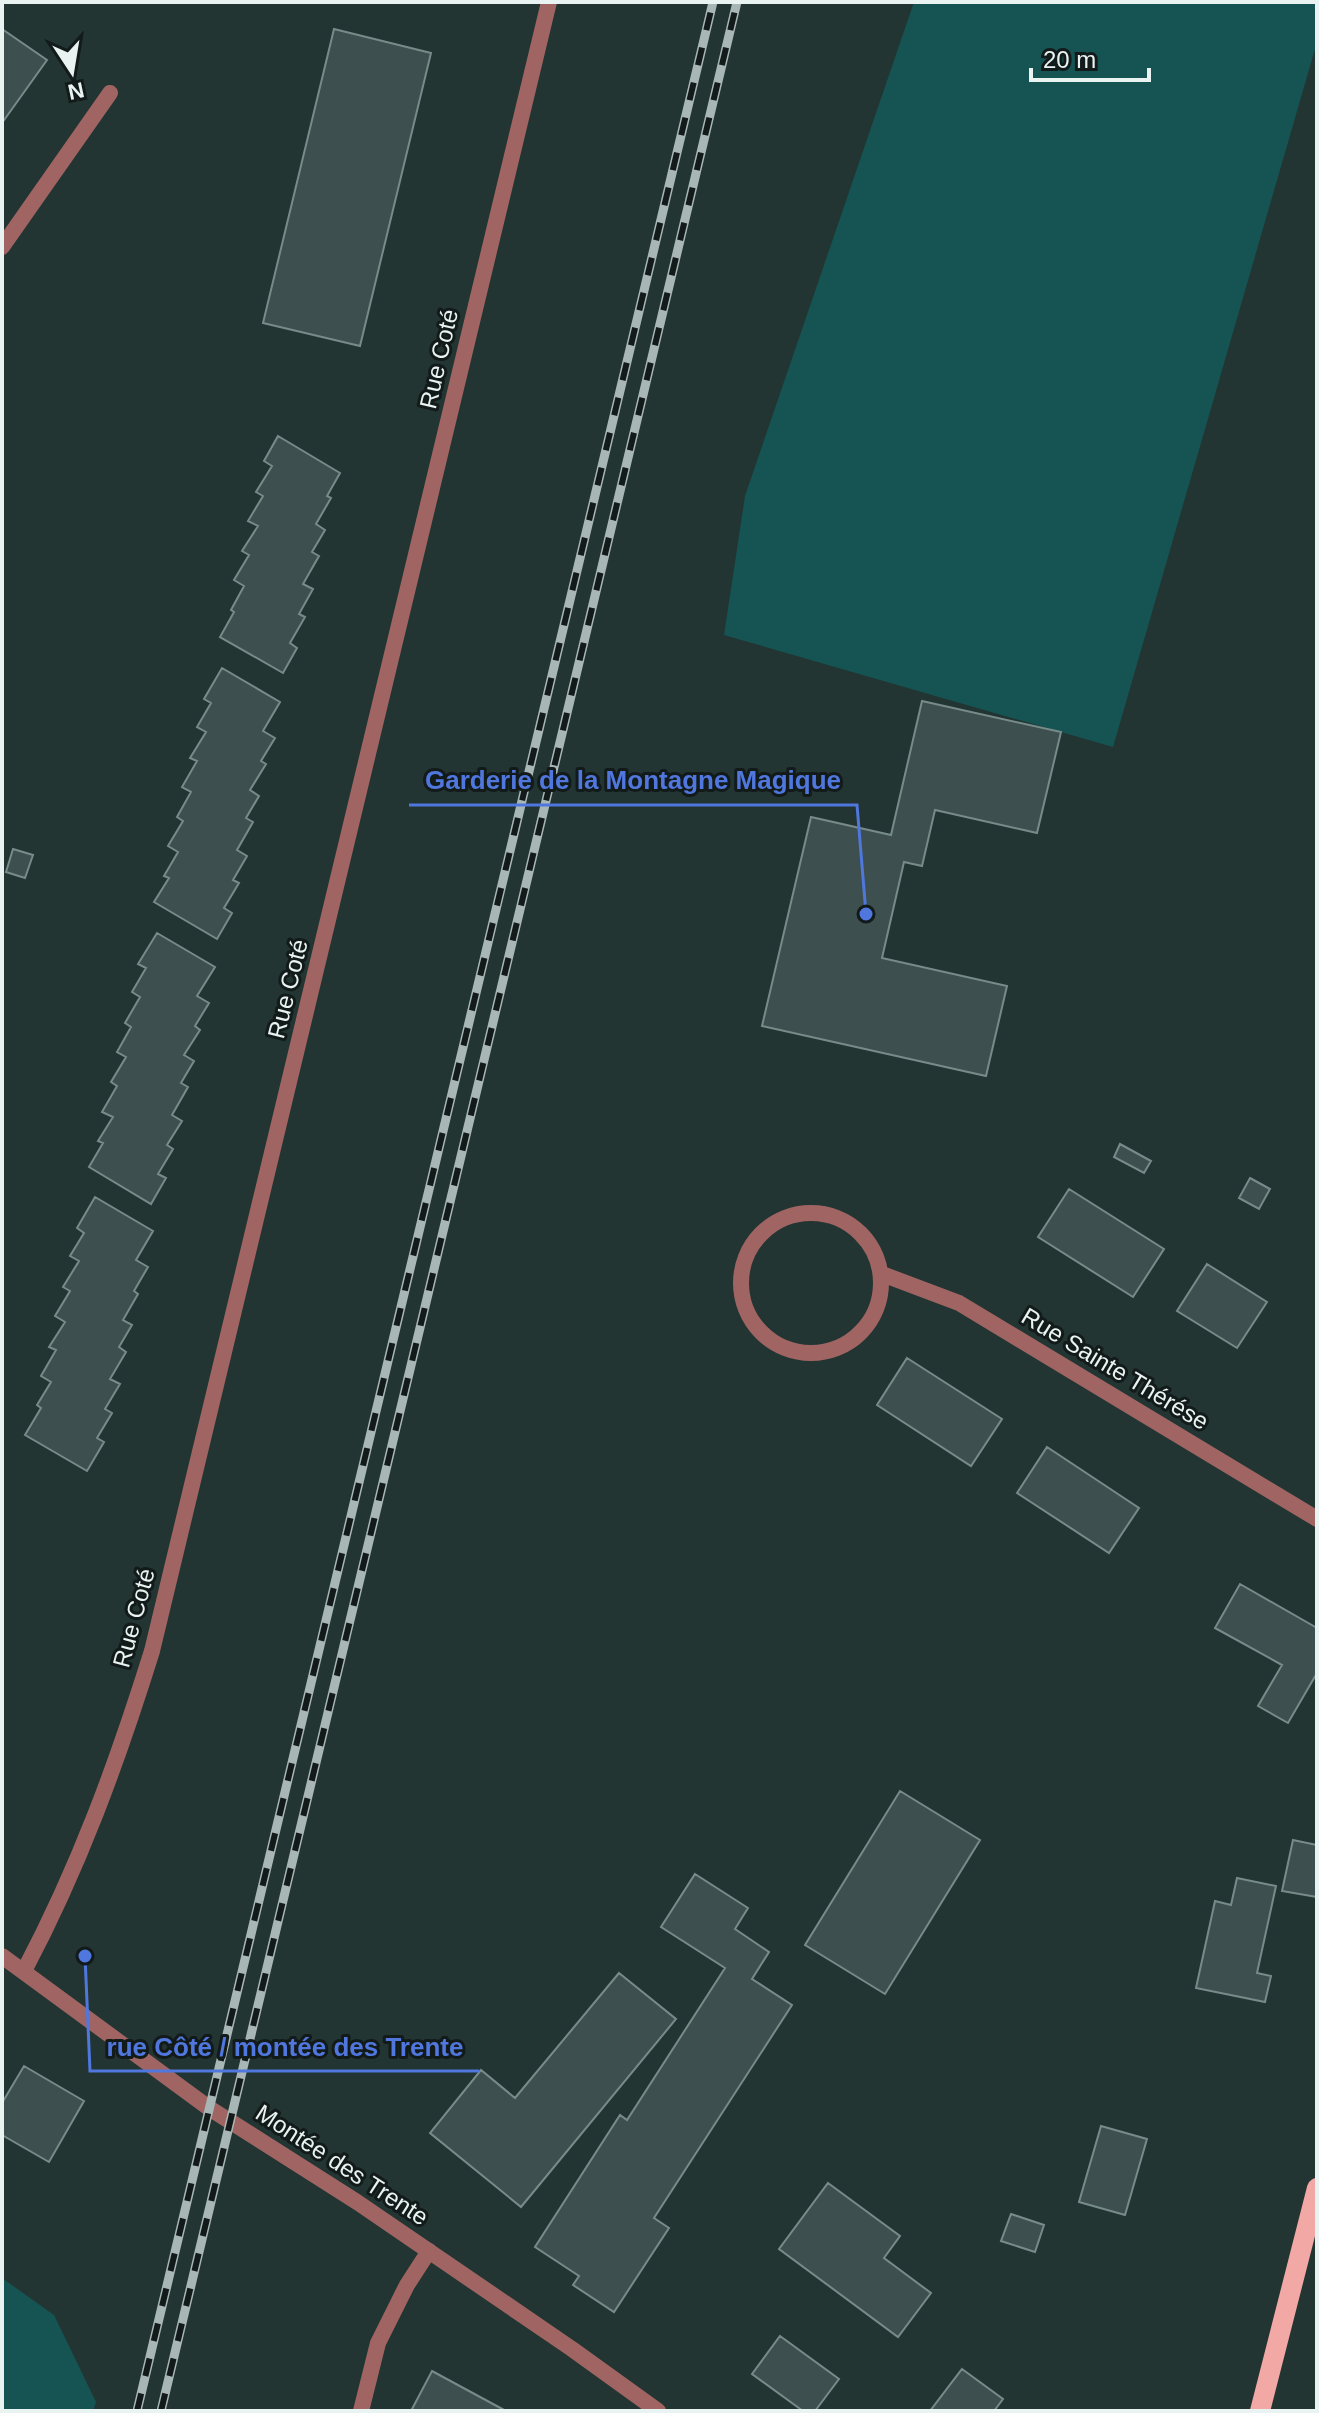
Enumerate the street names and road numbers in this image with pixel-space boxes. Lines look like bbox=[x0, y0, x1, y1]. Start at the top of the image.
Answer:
street label: Rue Coté bbox=[414, 306, 463, 411]
street label: Rue Coté bbox=[262, 936, 313, 1041]
street label: Rue Sainte Thérése bbox=[1017, 1302, 1214, 1435]
street label: Rue Coté bbox=[107, 1565, 160, 1670]
street label: Montée des Trente bbox=[251, 2099, 434, 2230]

